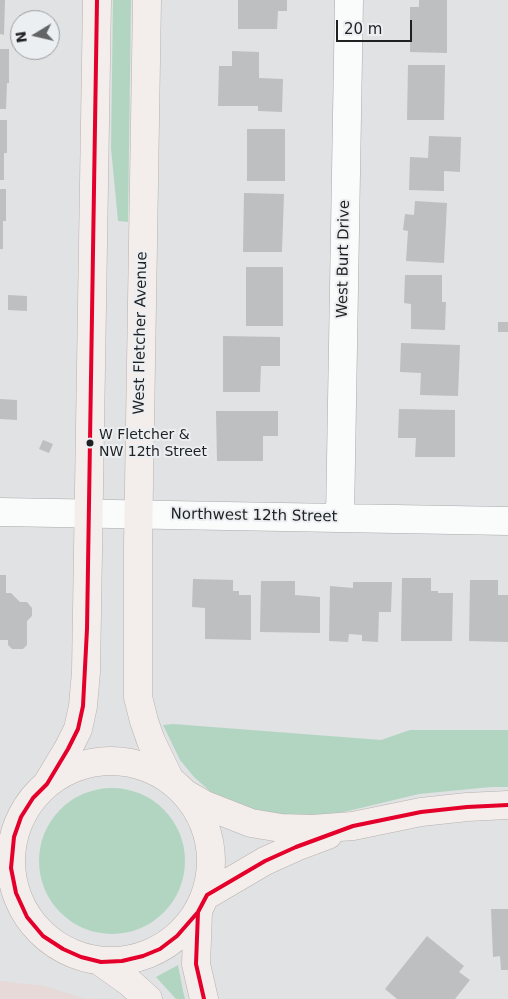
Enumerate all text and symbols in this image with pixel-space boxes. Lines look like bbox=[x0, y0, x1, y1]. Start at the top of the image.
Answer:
north arrow bbox=[10, 10, 60, 60]
scale bar bbox=[338, 10, 414, 42]
text: 20 m bbox=[344, 20, 382, 38]
text: N bbox=[12, 30, 30, 44]
street label: West Burt Drive bbox=[334, 200, 354, 318]
street label: West Fletcher Avenue bbox=[131, 251, 151, 415]
place label: W Fletcher & NW 12th Street bbox=[99, 427, 207, 460]
marker: W Fletcher & NW 12th Street bbox=[85, 438, 95, 448]
street label: Northwest 12th Street bbox=[170, 506, 338, 526]

